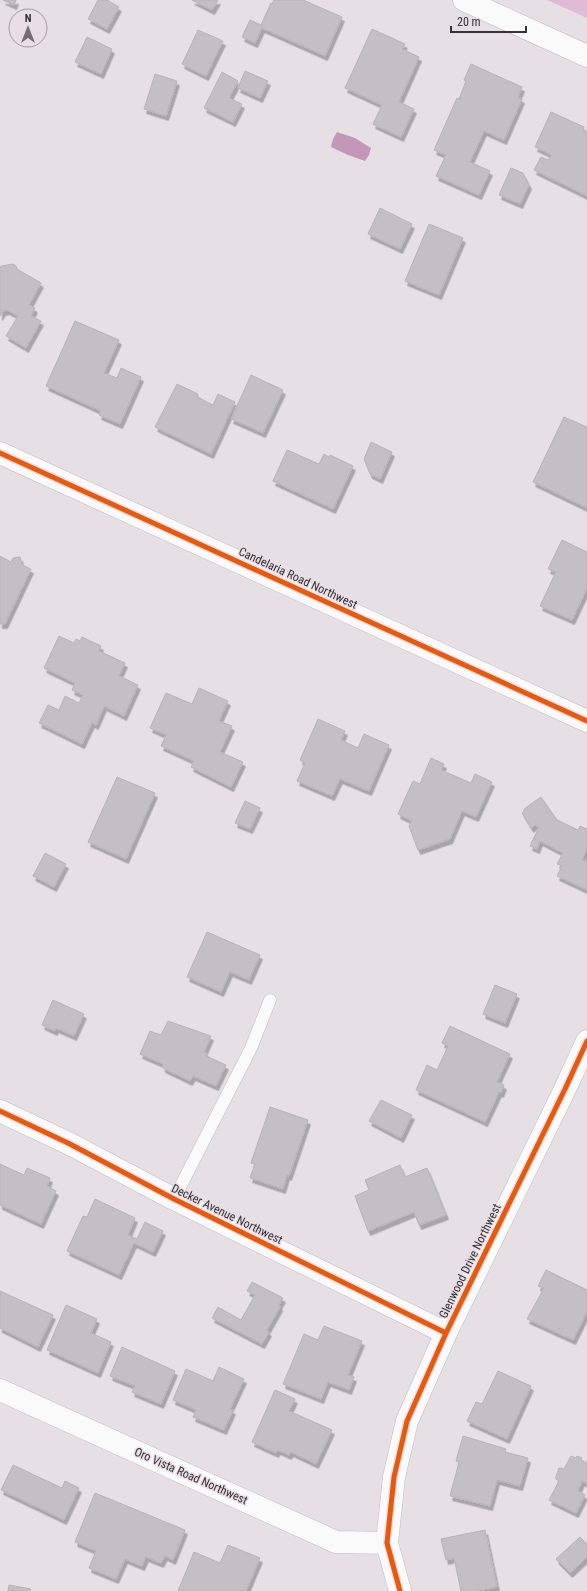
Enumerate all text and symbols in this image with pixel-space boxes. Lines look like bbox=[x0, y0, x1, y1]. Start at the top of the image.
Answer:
north arrow bbox=[8, 8, 48, 48]
scale bar bbox=[451, 8, 526, 34]
text: N bbox=[25, 12, 32, 25]
text: 20 m bbox=[457, 15, 481, 29]
street label: Candelaria Road Northwest bbox=[236, 544, 360, 612]
street label: Decker Avenue Northwest bbox=[169, 1181, 285, 1247]
street label: Glenwood Drive Northwest bbox=[436, 1201, 504, 1321]
street label: Oro Vista Road Northwest bbox=[132, 1445, 250, 1508]

